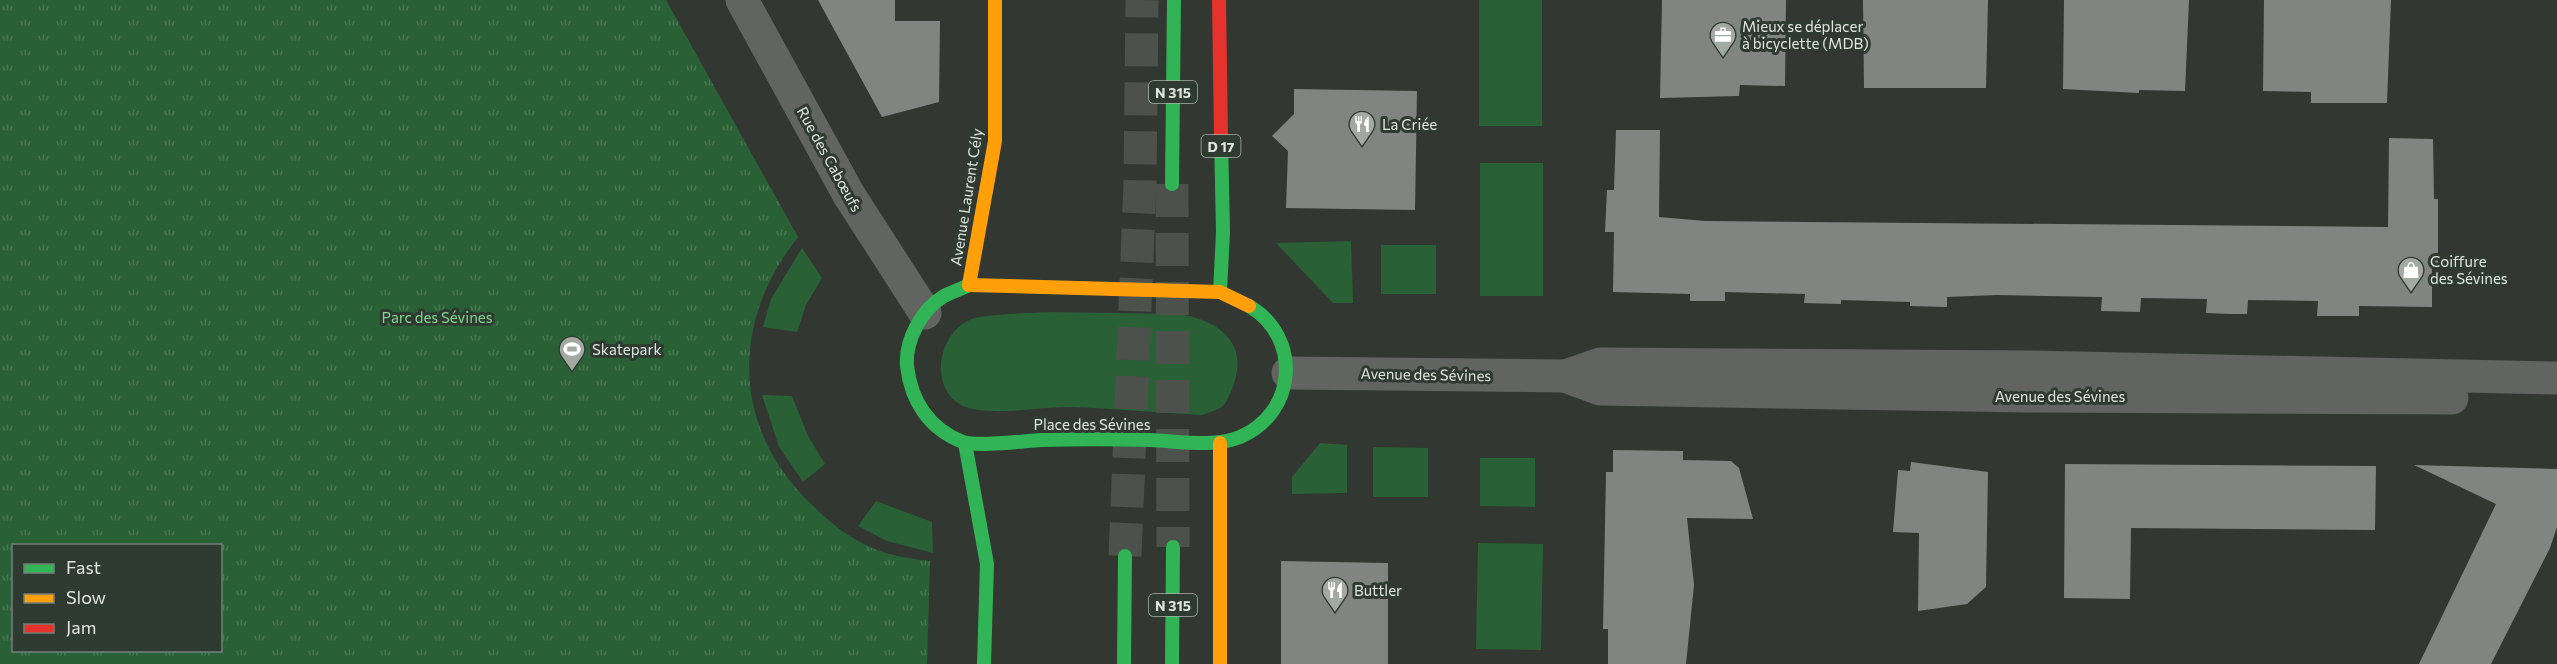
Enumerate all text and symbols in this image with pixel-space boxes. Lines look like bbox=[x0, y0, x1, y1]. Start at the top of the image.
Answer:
place label: Mieux se déplacer à bicyclette (MDB) bbox=[1742, 17, 1869, 52]
office icon: Mieux se déplacer à bicyclette (MDB) bbox=[1708, 20, 1738, 58]
road number: N 315 bbox=[1149, 81, 1197, 103]
street label: Rue des Cabœufs bbox=[794, 103, 866, 215]
restaurant icon: La Criée bbox=[1347, 109, 1377, 147]
place label: La Criée bbox=[1382, 115, 1437, 133]
street label: Avenue Laurent Cély bbox=[946, 127, 986, 267]
road number: D 17 bbox=[1202, 135, 1240, 157]
place label: Coiffure des Sévines bbox=[2430, 252, 2508, 287]
shop icon: Coiffure des Sévines bbox=[2396, 255, 2426, 293]
park label: Parc des Sévines bbox=[382, 308, 493, 326]
sports icon: Skatepark bbox=[557, 334, 587, 372]
place label: Skatepark bbox=[592, 340, 662, 358]
street label: Avenue des Sévines bbox=[1361, 364, 1492, 384]
street label: Avenue des Sévines bbox=[1995, 387, 2125, 405]
street label: Place des Sévines bbox=[1034, 415, 1151, 433]
legend bbox=[12, 544, 222, 652]
text: Fast bbox=[66, 556, 101, 578]
restaurant icon: Buttler bbox=[1320, 575, 1350, 613]
place label: Buttler bbox=[1354, 581, 1402, 599]
text: Slow bbox=[66, 586, 106, 608]
road number: N 315 bbox=[1149, 594, 1197, 616]
text: Jam bbox=[66, 616, 96, 638]

